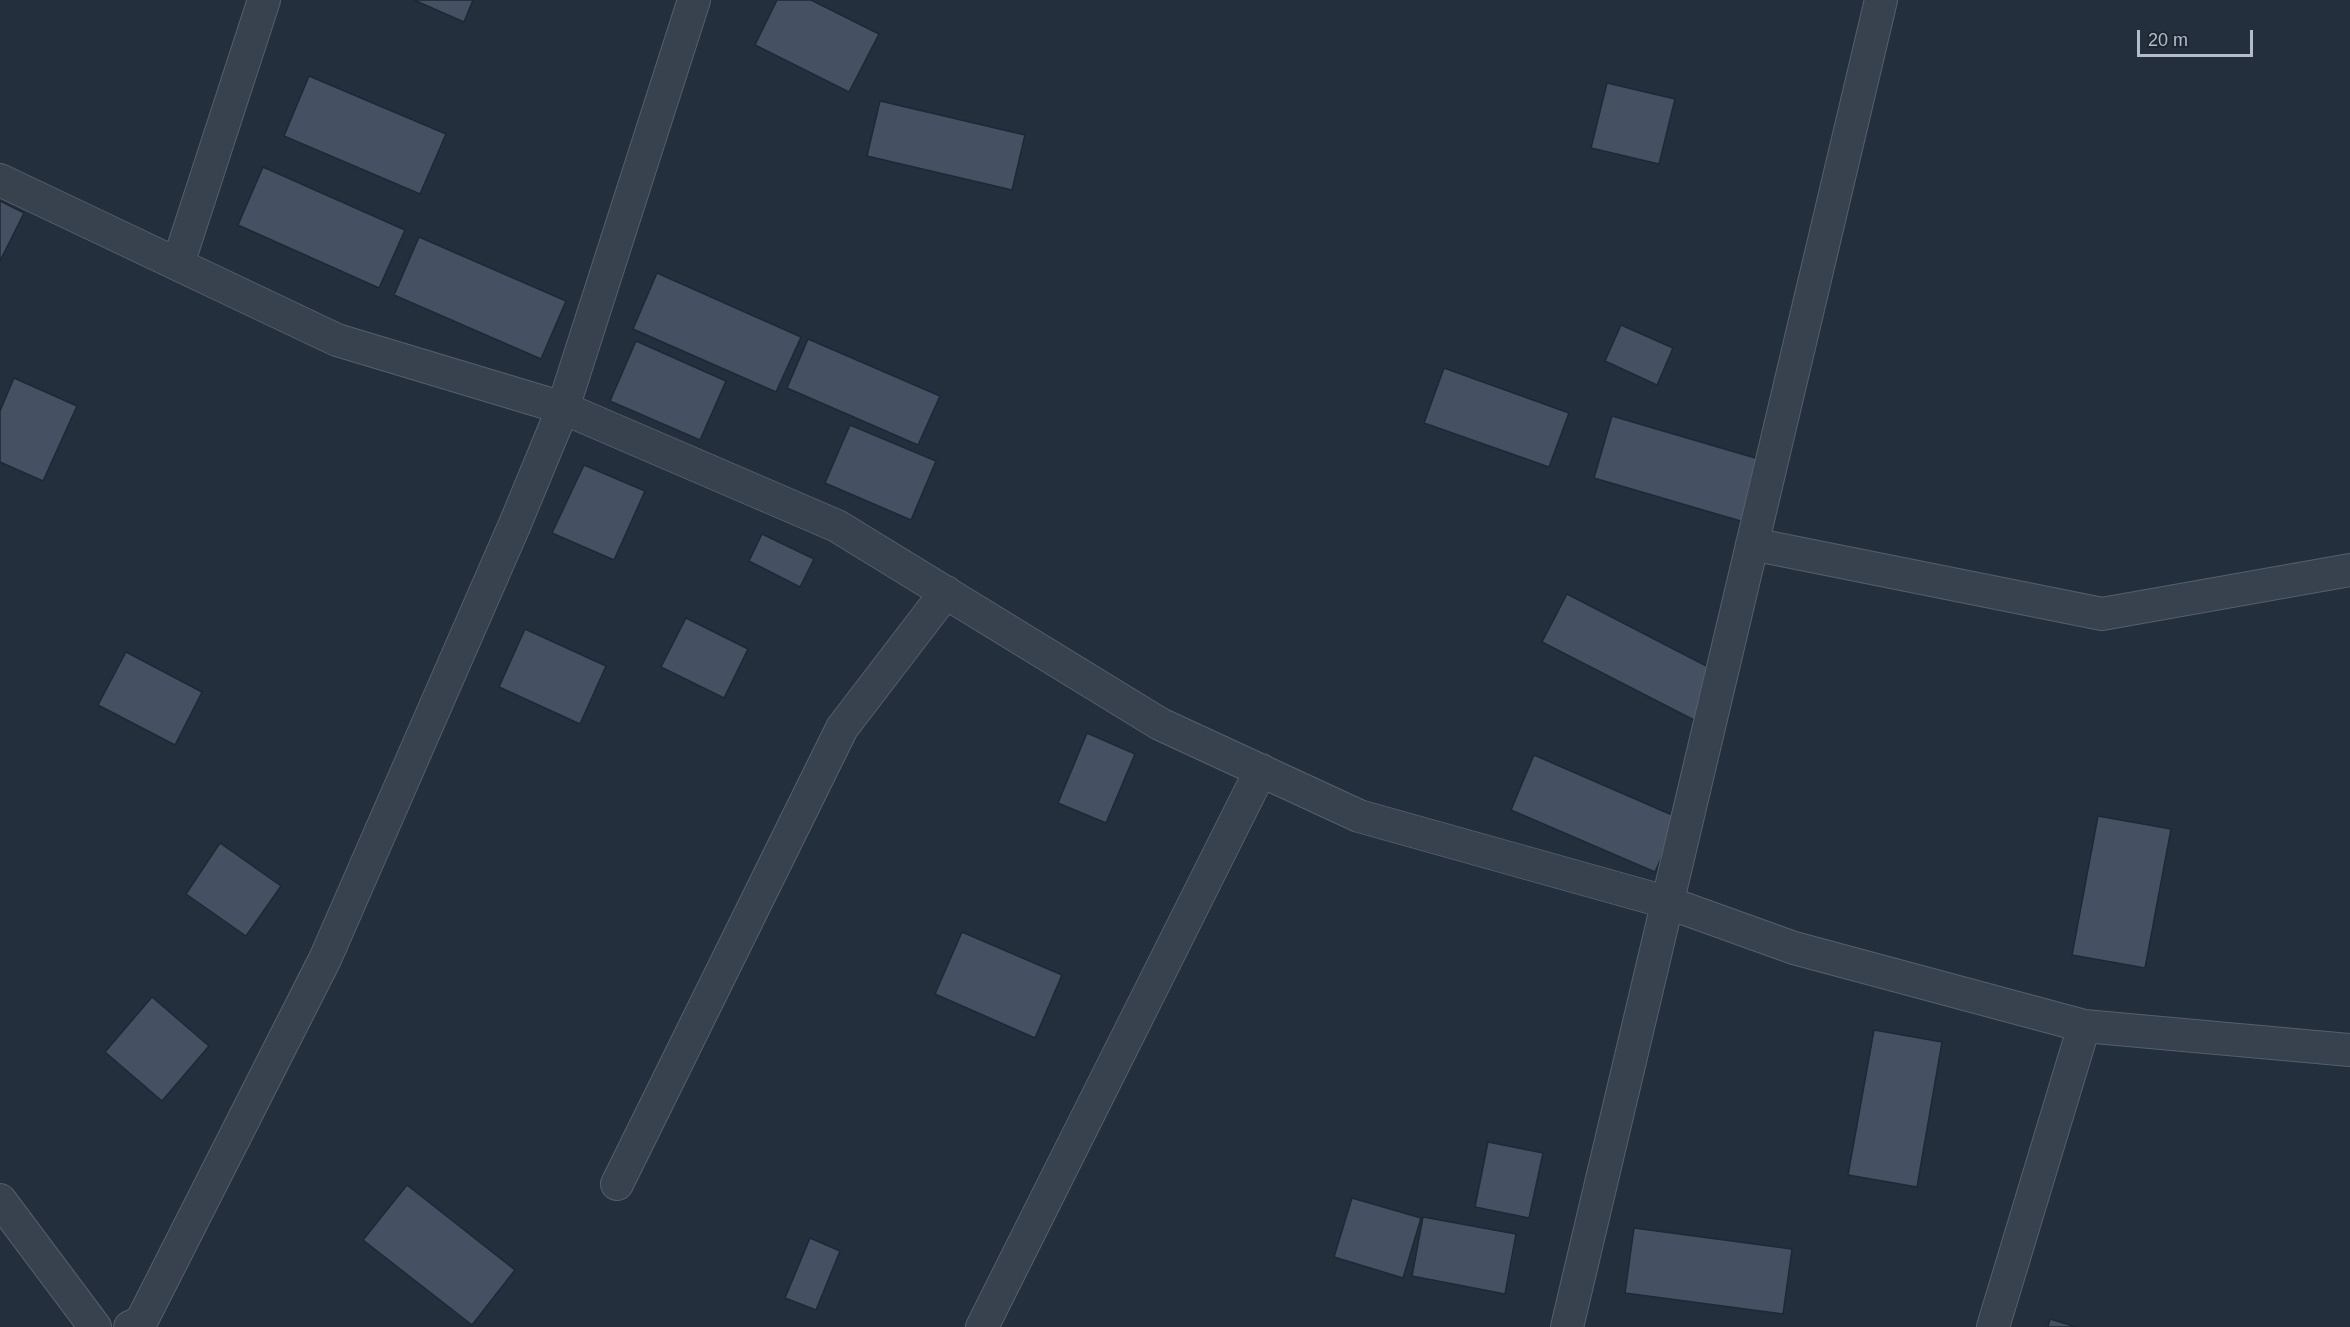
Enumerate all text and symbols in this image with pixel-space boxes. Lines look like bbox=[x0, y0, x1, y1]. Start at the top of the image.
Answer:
scale bar bbox=[2140, 18, 2256, 56]
text: 20 m bbox=[2148, 30, 2188, 50]

